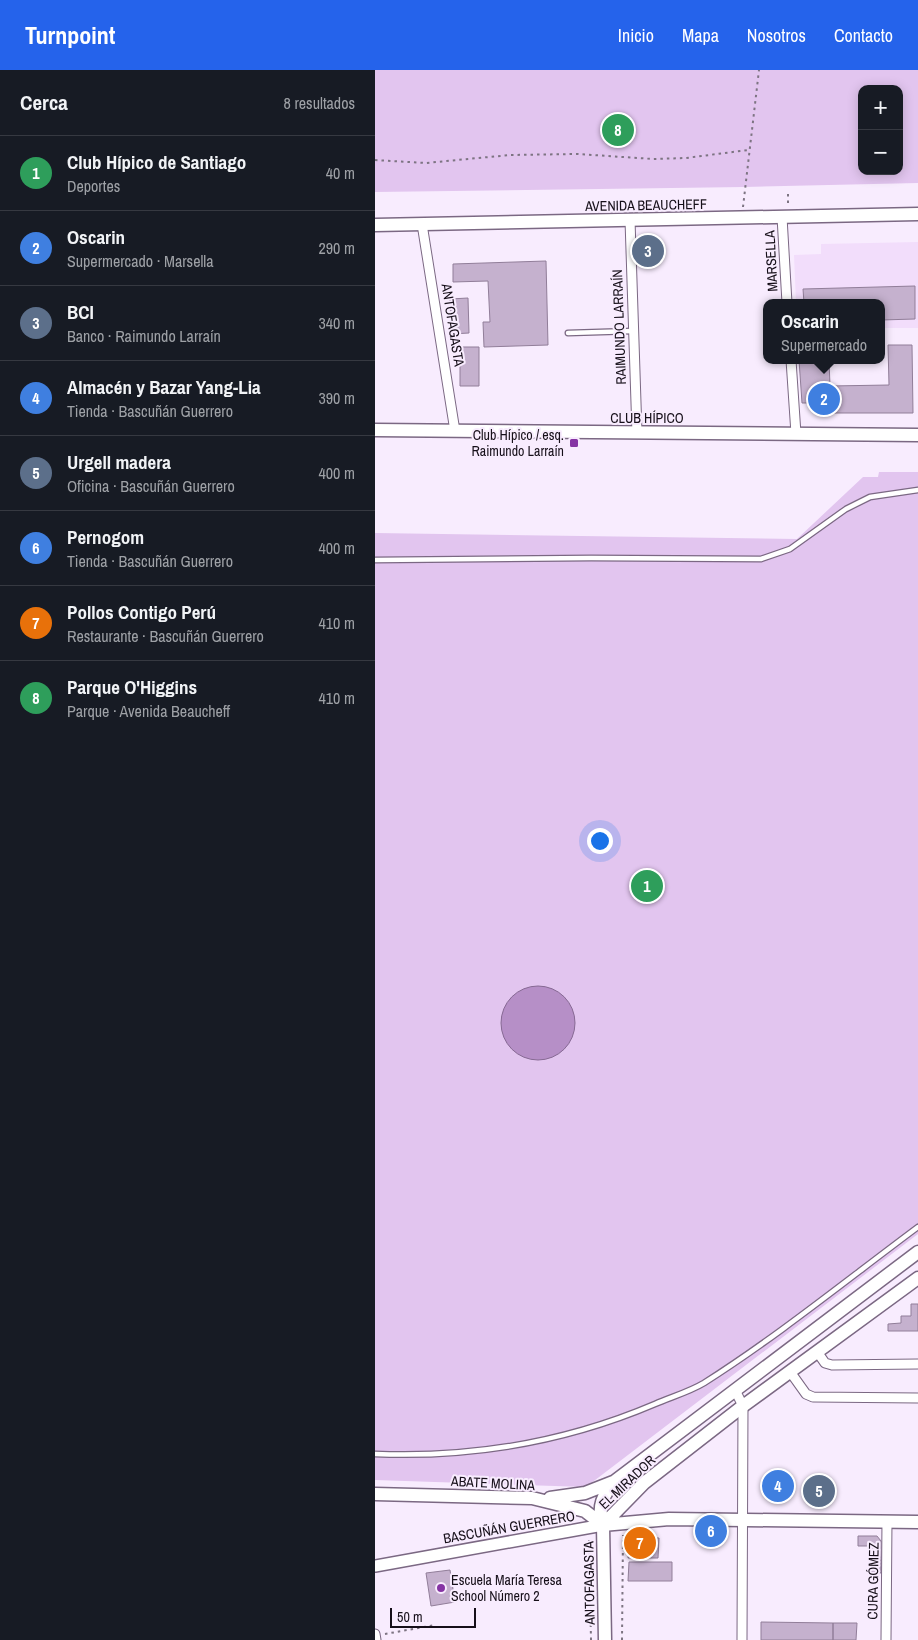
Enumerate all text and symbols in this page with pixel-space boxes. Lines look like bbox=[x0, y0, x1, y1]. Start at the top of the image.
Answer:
text: Turnpoint bbox=[25, 19, 115, 51]
text: Inicio bbox=[618, 23, 654, 48]
text: Mapa bbox=[682, 23, 719, 48]
text: Nosotros bbox=[747, 23, 806, 48]
text: Contacto bbox=[834, 23, 893, 48]
map controls bbox=[858, 85, 903, 175]
button: + bbox=[858, 85, 903, 130]
text: Cerca bbox=[20, 88, 68, 117]
text: 8 resultados bbox=[284, 92, 355, 114]
pin: 8 bbox=[602, 111, 634, 149]
button: − bbox=[858, 130, 903, 175]
text: Club Hípico de Santiago bbox=[67, 149, 246, 175]
text: 1 bbox=[32, 162, 40, 184]
text: 40 m bbox=[326, 162, 355, 184]
text: Deportes bbox=[67, 175, 120, 197]
street label: AVENIDA BEAUCHEFF bbox=[584, 195, 707, 215]
text: Oscarin bbox=[67, 224, 125, 250]
street label: MARSELLA bbox=[760, 230, 782, 292]
pin: 3 bbox=[632, 232, 664, 270]
text: 2 bbox=[32, 237, 40, 259]
text: 290 m bbox=[319, 237, 355, 259]
text: Supermercado · Marsella bbox=[67, 250, 214, 272]
street label: RAIMUNDO LARRAÍN bbox=[608, 269, 630, 385]
street label: ANTOFAGASTA bbox=[437, 281, 468, 368]
text: BCI bbox=[67, 299, 94, 325]
popup bbox=[763, 299, 885, 364]
text: Oscarin bbox=[781, 308, 839, 334]
text: 3 bbox=[32, 312, 40, 334]
text: 340 m bbox=[319, 312, 355, 334]
text: Banco · Raimundo Larraín bbox=[67, 325, 221, 347]
text: Supermercado bbox=[781, 334, 867, 356]
text: Almacén y Bazar Yang-Lia bbox=[67, 374, 261, 400]
pin: 2 bbox=[808, 380, 840, 418]
text: 4 bbox=[32, 387, 40, 409]
text: 390 m bbox=[319, 387, 355, 409]
text: Tienda · Bascuñán Guerrero bbox=[67, 400, 233, 422]
street label: CLUB HÍPICO bbox=[610, 409, 684, 427]
place label: Club Hípico / esq. Raimundo Larraín bbox=[471, 426, 564, 460]
marker: Club Hípico / esq. Raimundo Larraín bbox=[568, 437, 580, 449]
text: Urgell madera bbox=[67, 449, 171, 475]
text: 5 bbox=[32, 462, 40, 484]
text: 400 m bbox=[319, 462, 355, 484]
text: Oficina · Bascuñán Guerrero bbox=[67, 475, 235, 497]
text: Pernogom bbox=[67, 524, 144, 550]
text: 6 bbox=[32, 537, 40, 559]
text: 400 m bbox=[319, 537, 355, 559]
text: Tienda · Bascuñán Guerrero bbox=[67, 550, 233, 572]
text: Pollos Contigo Perú bbox=[67, 599, 216, 625]
text: 7 bbox=[32, 612, 40, 634]
text: 410 m bbox=[319, 612, 355, 634]
text: Restaurante · Bascuñán Guerrero bbox=[67, 625, 264, 647]
text: Parque O'Higgins bbox=[67, 674, 197, 700]
text: 8 bbox=[32, 687, 40, 709]
text: 410 m bbox=[319, 687, 355, 709]
text: Parque · Avenida Beaucheff bbox=[67, 700, 230, 722]
your location bbox=[587, 828, 613, 854]
pin: 1 bbox=[631, 867, 663, 905]
street label: EL MIRADOR bbox=[595, 1451, 659, 1513]
pin: 4 bbox=[762, 1467, 794, 1505]
street label: ABATE MOLINA bbox=[450, 1472, 536, 1494]
pin: 5 bbox=[803, 1472, 835, 1510]
street label: BASCUÑÁN GUERRERO bbox=[442, 1507, 576, 1547]
pin: 6 bbox=[695, 1512, 727, 1550]
pin: 7 bbox=[624, 1524, 656, 1562]
street label: ANTOFAGASTA bbox=[579, 1541, 599, 1626]
street label: CURA GÓMEZ bbox=[863, 1542, 883, 1620]
place label: Escuela María Teresa School Número 2 bbox=[451, 1571, 562, 1605]
marker: Escuela María Teresa School Número 2 bbox=[435, 1582, 447, 1594]
scale bar bbox=[390, 1605, 476, 1628]
text: 50 m bbox=[397, 1608, 423, 1626]

